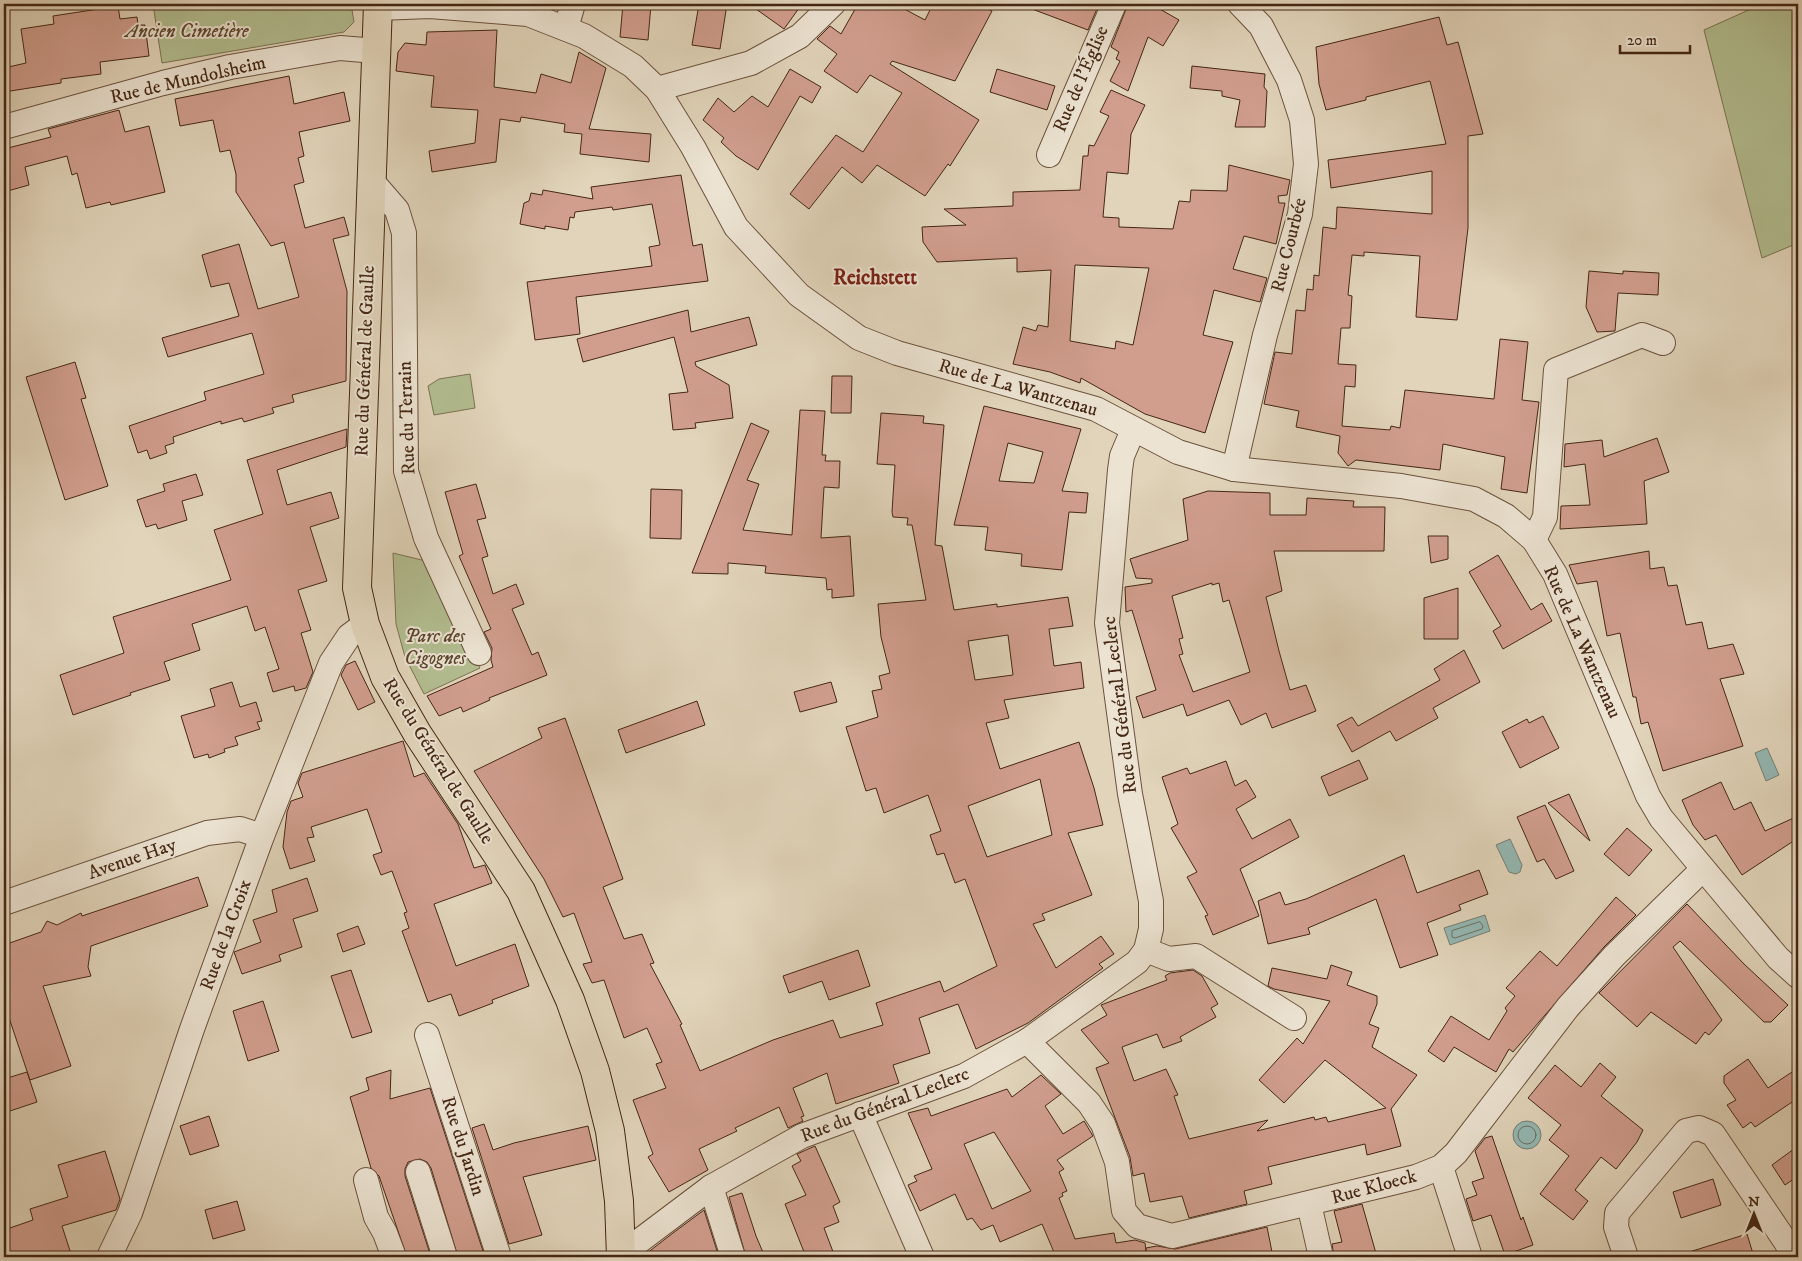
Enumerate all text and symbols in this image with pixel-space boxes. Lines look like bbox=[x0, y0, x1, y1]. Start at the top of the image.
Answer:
park label: Ancien Cimetière bbox=[123, 20, 249, 43]
street label: Rue de l'Église bbox=[1047, 22, 1114, 136]
scale bar bbox=[1620, 22, 1690, 54]
text: 20 m bbox=[1627, 31, 1657, 50]
street label: Rue de Mundolsheim bbox=[108, 51, 268, 109]
street label: Rue Courbée bbox=[1266, 195, 1312, 295]
street label: Rue du Général de Gaulle bbox=[350, 265, 380, 457]
district label: Reichstett bbox=[833, 265, 917, 291]
street label: Rue de La Wantzenau bbox=[936, 354, 1100, 422]
street label: Rue du Terrain bbox=[394, 361, 420, 475]
street label: Rue de La Wantzenau bbox=[1538, 562, 1626, 722]
street label: Rue du Général Leclerc bbox=[1098, 615, 1142, 795]
park label: Parc des Cigognes bbox=[404, 625, 467, 670]
street label: Rue du Général de Gaulle bbox=[378, 674, 499, 848]
street label: Avenue Hay bbox=[85, 833, 180, 885]
street label: Rue de la Croix bbox=[195, 876, 257, 993]
street label: Rue du Général Leclerc bbox=[797, 1062, 973, 1148]
street label: Rue du Jardin bbox=[436, 1093, 490, 1199]
street label: Rue Kloeck bbox=[1329, 1164, 1420, 1209]
north arrow bbox=[1730, 1188, 1780, 1238]
text: N bbox=[1748, 1193, 1760, 1211]

